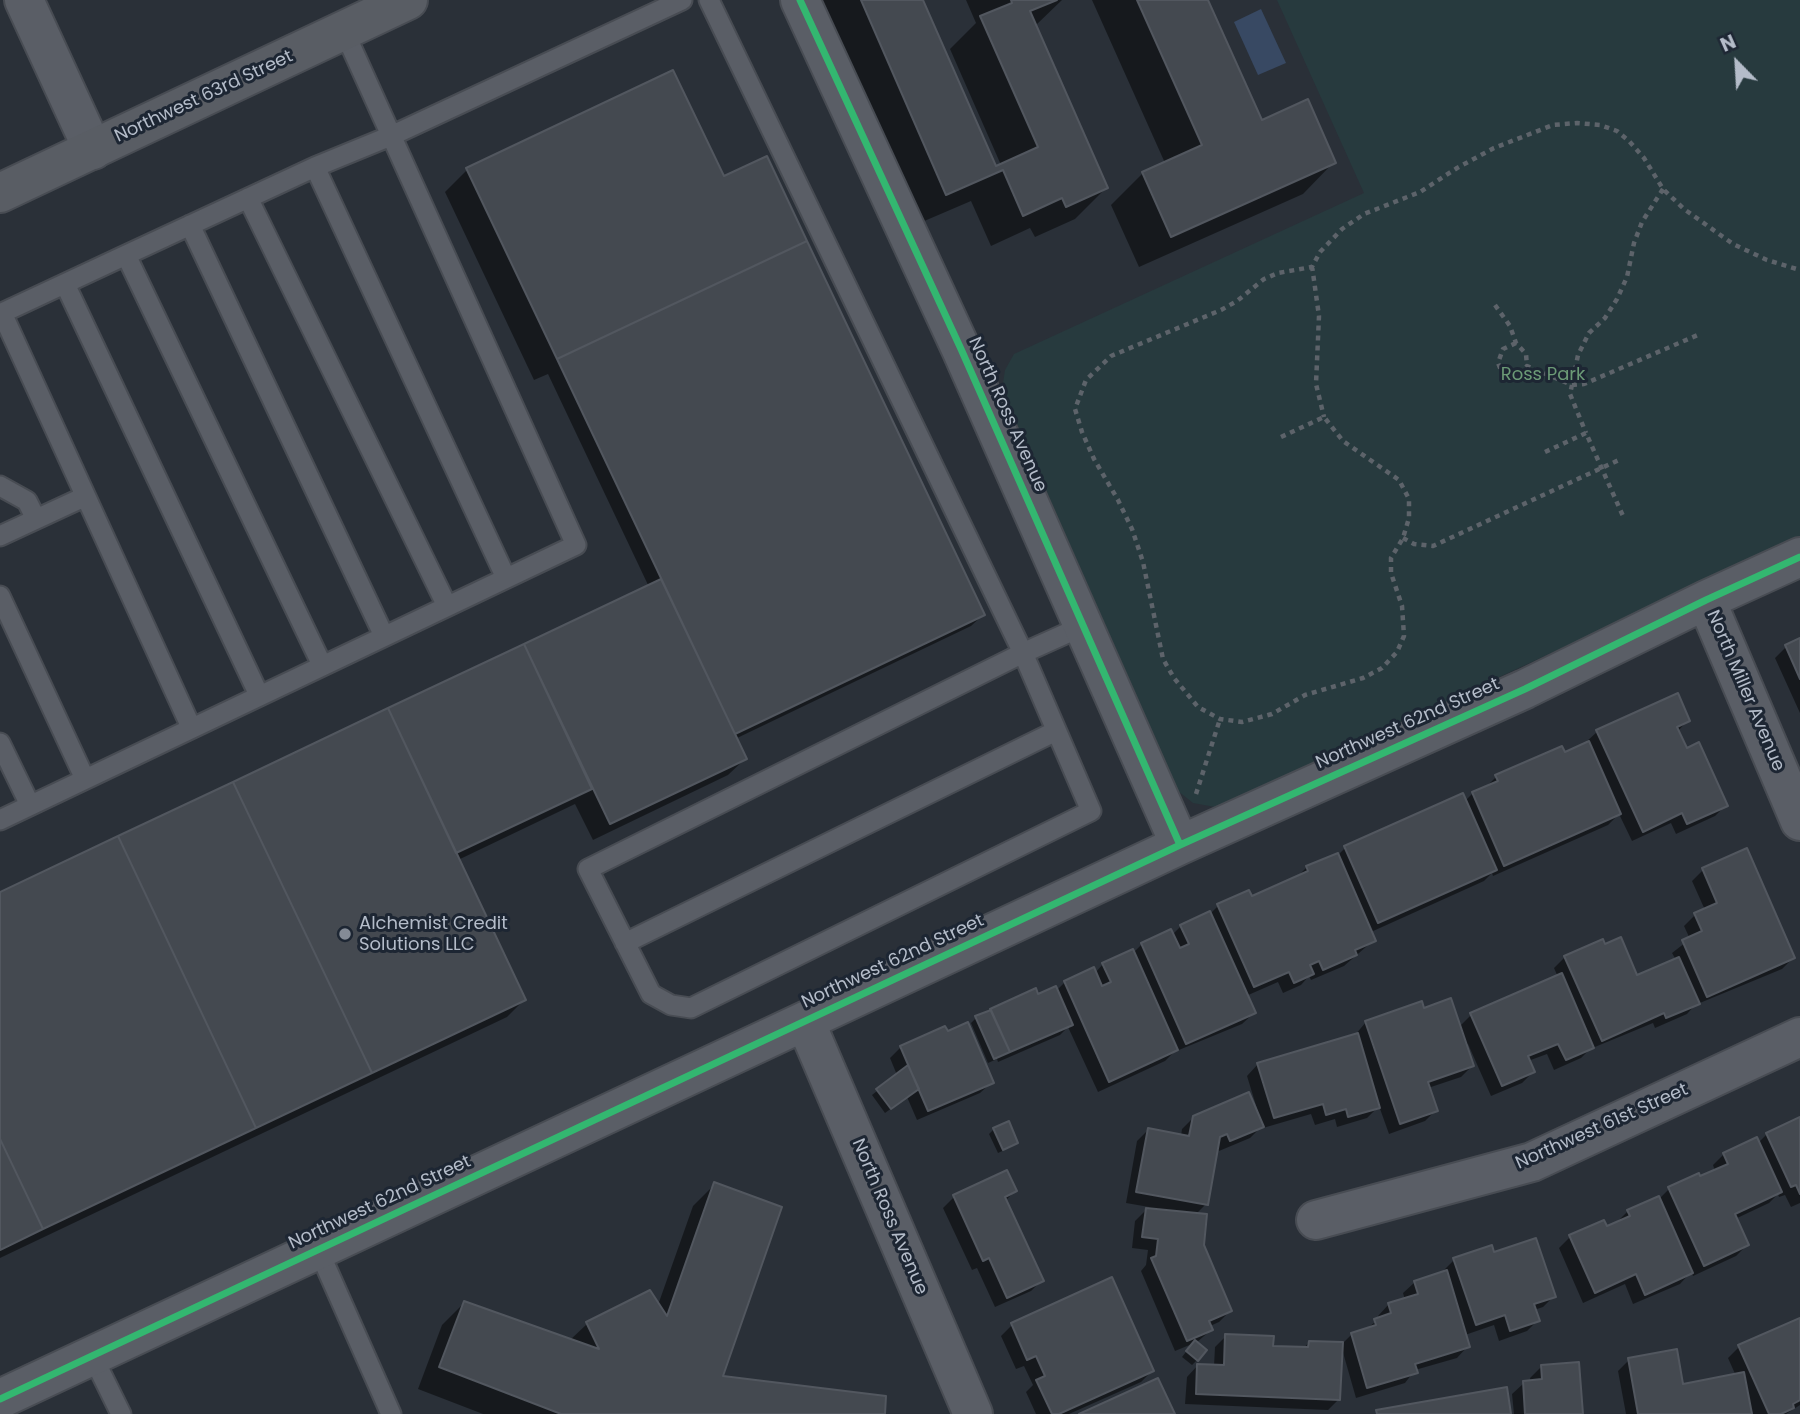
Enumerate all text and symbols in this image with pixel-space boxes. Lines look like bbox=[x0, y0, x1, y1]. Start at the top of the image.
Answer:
north arrow bbox=[1702, 28, 1772, 98]
text: N bbox=[1716, 28, 1740, 59]
street label: Northwest 63rd Street bbox=[111, 46, 297, 148]
street label: North Ross Avenue bbox=[963, 334, 1051, 496]
park label: Ross Park bbox=[1501, 364, 1585, 386]
street label: North Miller Avenue bbox=[1701, 607, 1789, 775]
street label: Northwest 62nd Street bbox=[1313, 674, 1503, 774]
street label: Northwest 62nd Street bbox=[798, 910, 988, 1014]
place label: Alchemist Credit Solutions LLC bbox=[359, 913, 508, 956]
marker: Alchemist Credit Solutions LLC bbox=[337, 926, 353, 942]
street label: Northwest 61st Street bbox=[1513, 1079, 1691, 1175]
street label: North Ross Avenue bbox=[846, 1136, 932, 1298]
street label: Northwest 62nd Street bbox=[285, 1151, 475, 1255]

